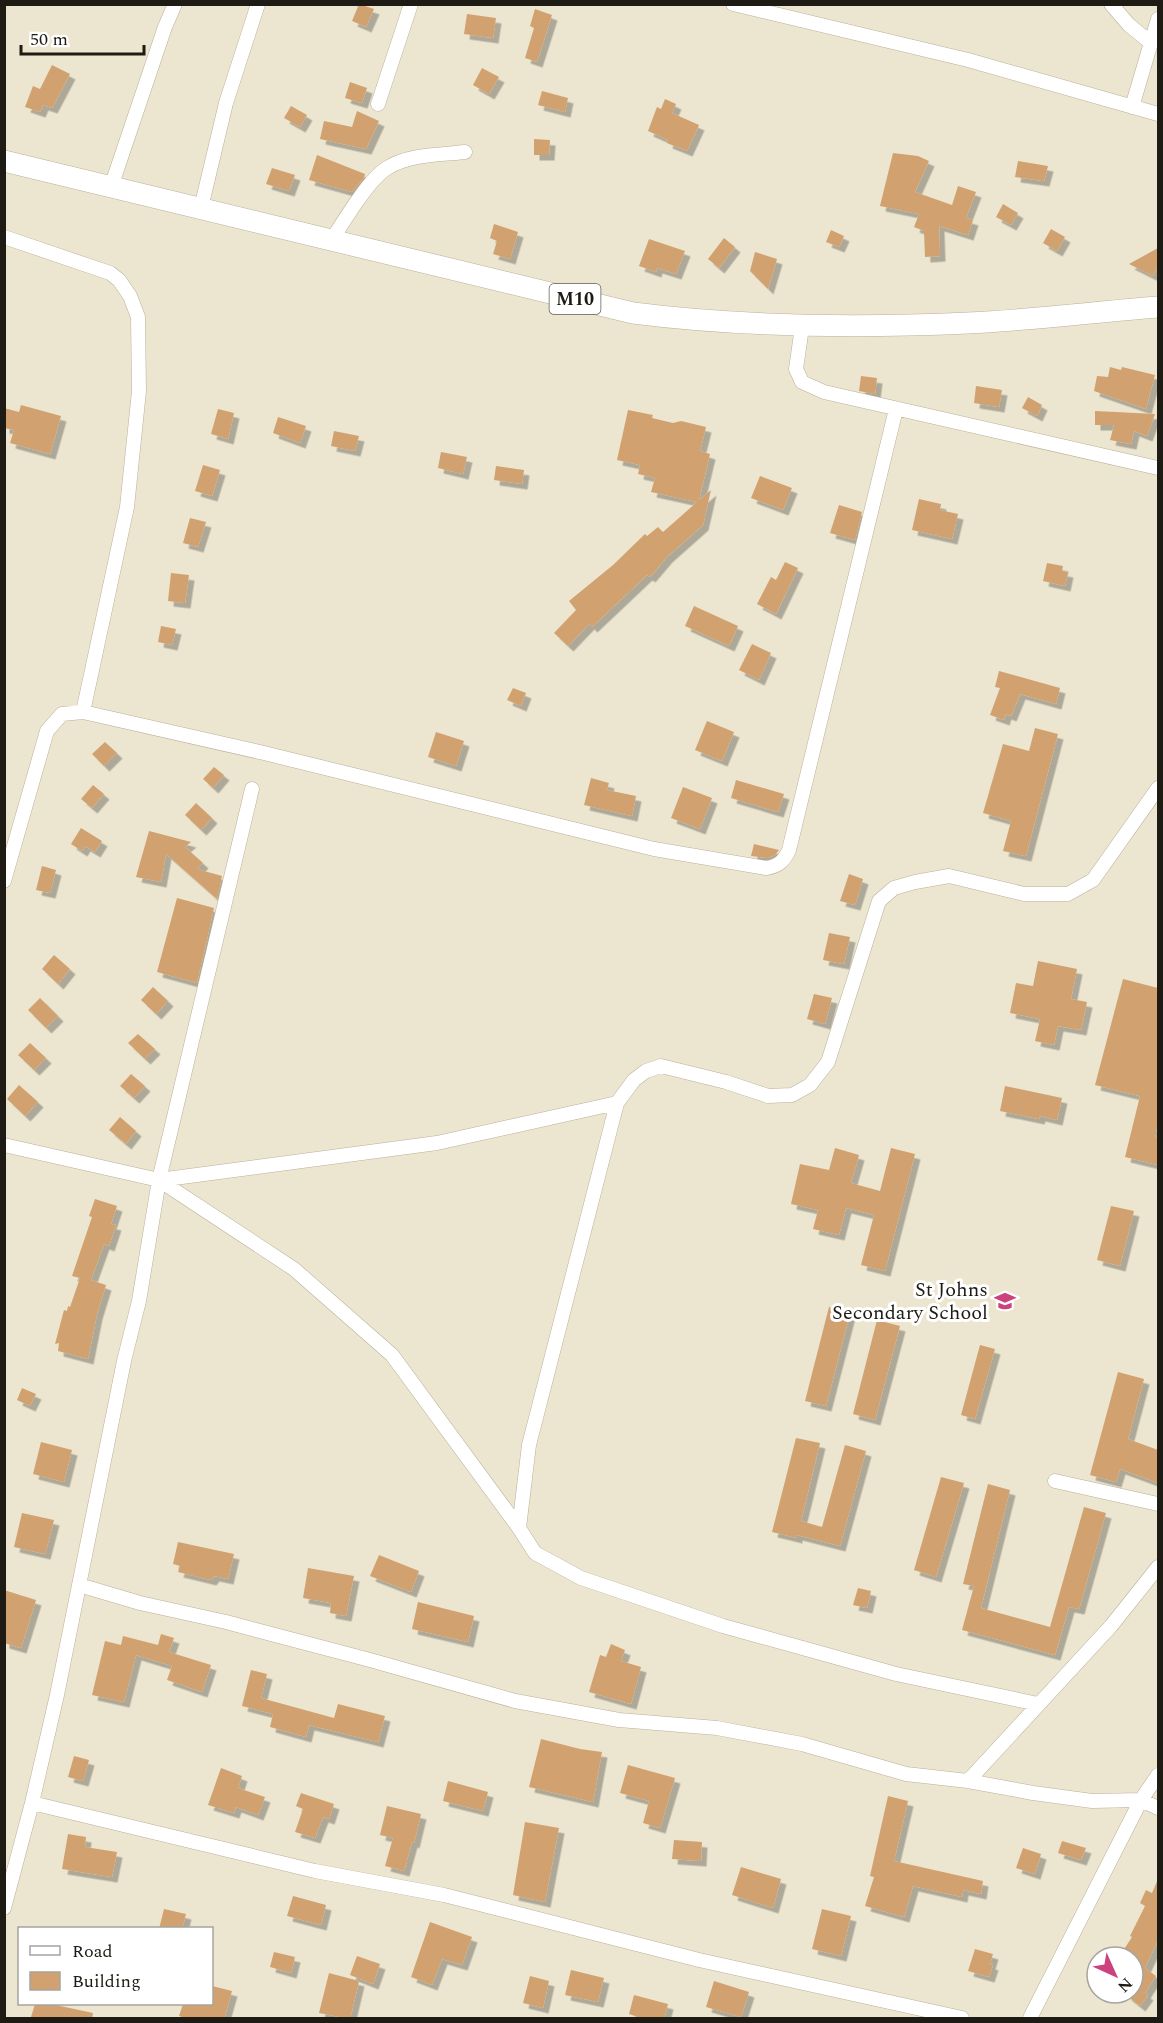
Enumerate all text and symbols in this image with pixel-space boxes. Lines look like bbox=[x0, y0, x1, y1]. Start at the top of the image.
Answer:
scale bar bbox=[21, 18, 144, 56]
text: 50 m bbox=[30, 26, 68, 53]
road number: M10 bbox=[550, 284, 600, 314]
place label: St Johns Secondary School bbox=[832, 1275, 988, 1328]
school or university icon: St Johns Secondary School bbox=[993, 1289, 1017, 1313]
legend bbox=[18, 1927, 213, 2005]
text: Road bbox=[72, 1938, 113, 1965]
north arrow bbox=[1085, 1945, 1145, 2005]
text: Building bbox=[72, 1968, 141, 1995]
text: N bbox=[1112, 1972, 1138, 1998]

